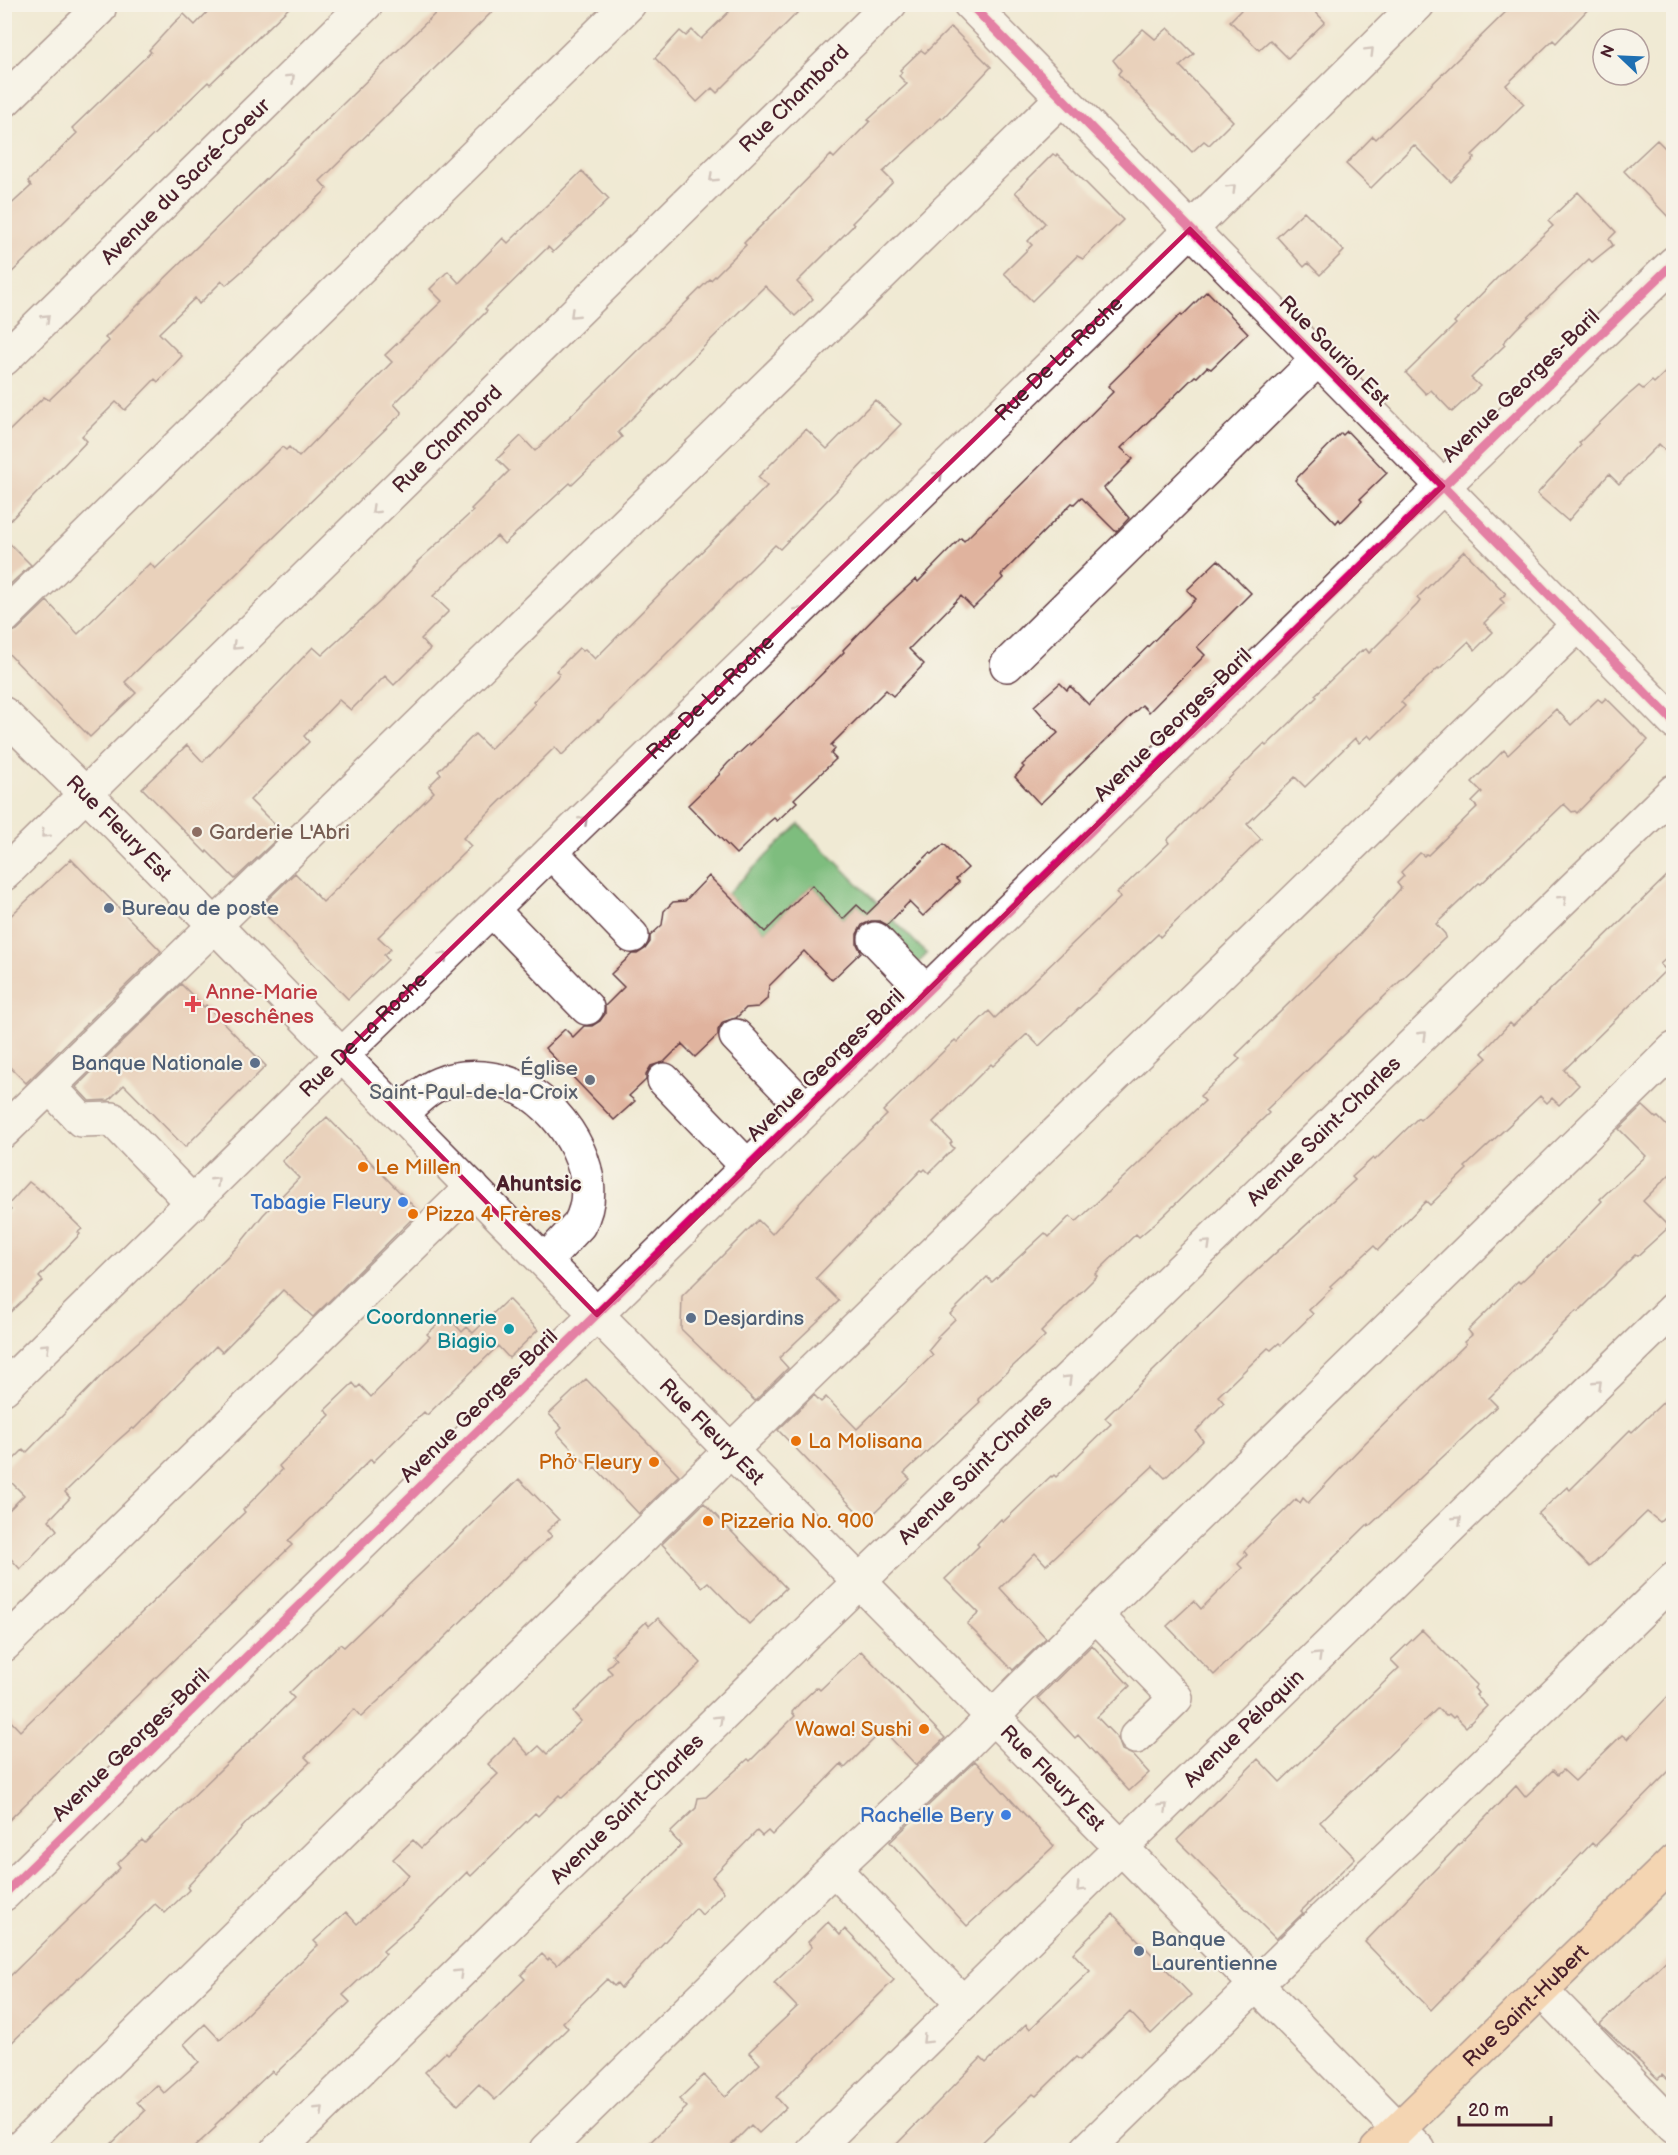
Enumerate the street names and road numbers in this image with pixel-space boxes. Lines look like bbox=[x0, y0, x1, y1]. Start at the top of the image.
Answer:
street label: Rue Chambord bbox=[734, 39, 854, 158]
street label: Avenue du Sacré-Coeur bbox=[96, 92, 275, 270]
street label: Rue De La Roche bbox=[989, 290, 1128, 426]
street label: Rue Sauriol Est bbox=[1274, 291, 1395, 412]
street label: Avenue Georges-Baril bbox=[1437, 304, 1605, 468]
street label: Rue Chambord bbox=[387, 380, 507, 498]
street label: Rue De La Roche bbox=[641, 629, 780, 765]
street label: Avenue Georges-Baril bbox=[1089, 643, 1257, 807]
street label: Rue Fleury Est bbox=[61, 770, 177, 886]
street label: Rue De La Roche bbox=[294, 967, 432, 1103]
street label: Avenue Georges-Baril bbox=[742, 983, 910, 1147]
street label: Avenue Saint-Charles bbox=[1241, 1051, 1406, 1211]
street label: Avenue Georges-Baril bbox=[395, 1324, 563, 1488]
street label: Rue Fleury Est bbox=[654, 1373, 770, 1490]
street label: Avenue Saint-Charles bbox=[893, 1389, 1057, 1550]
street label: Avenue Georges-Baril bbox=[47, 1663, 215, 1827]
street label: Avenue Péloquin bbox=[1178, 1664, 1309, 1793]
street label: Rue Fleury Est bbox=[995, 1720, 1111, 1837]
street label: Avenue Saint-Charles bbox=[545, 1728, 709, 1889]
street label: Rue Saint-Hubert bbox=[1457, 1939, 1594, 2072]

